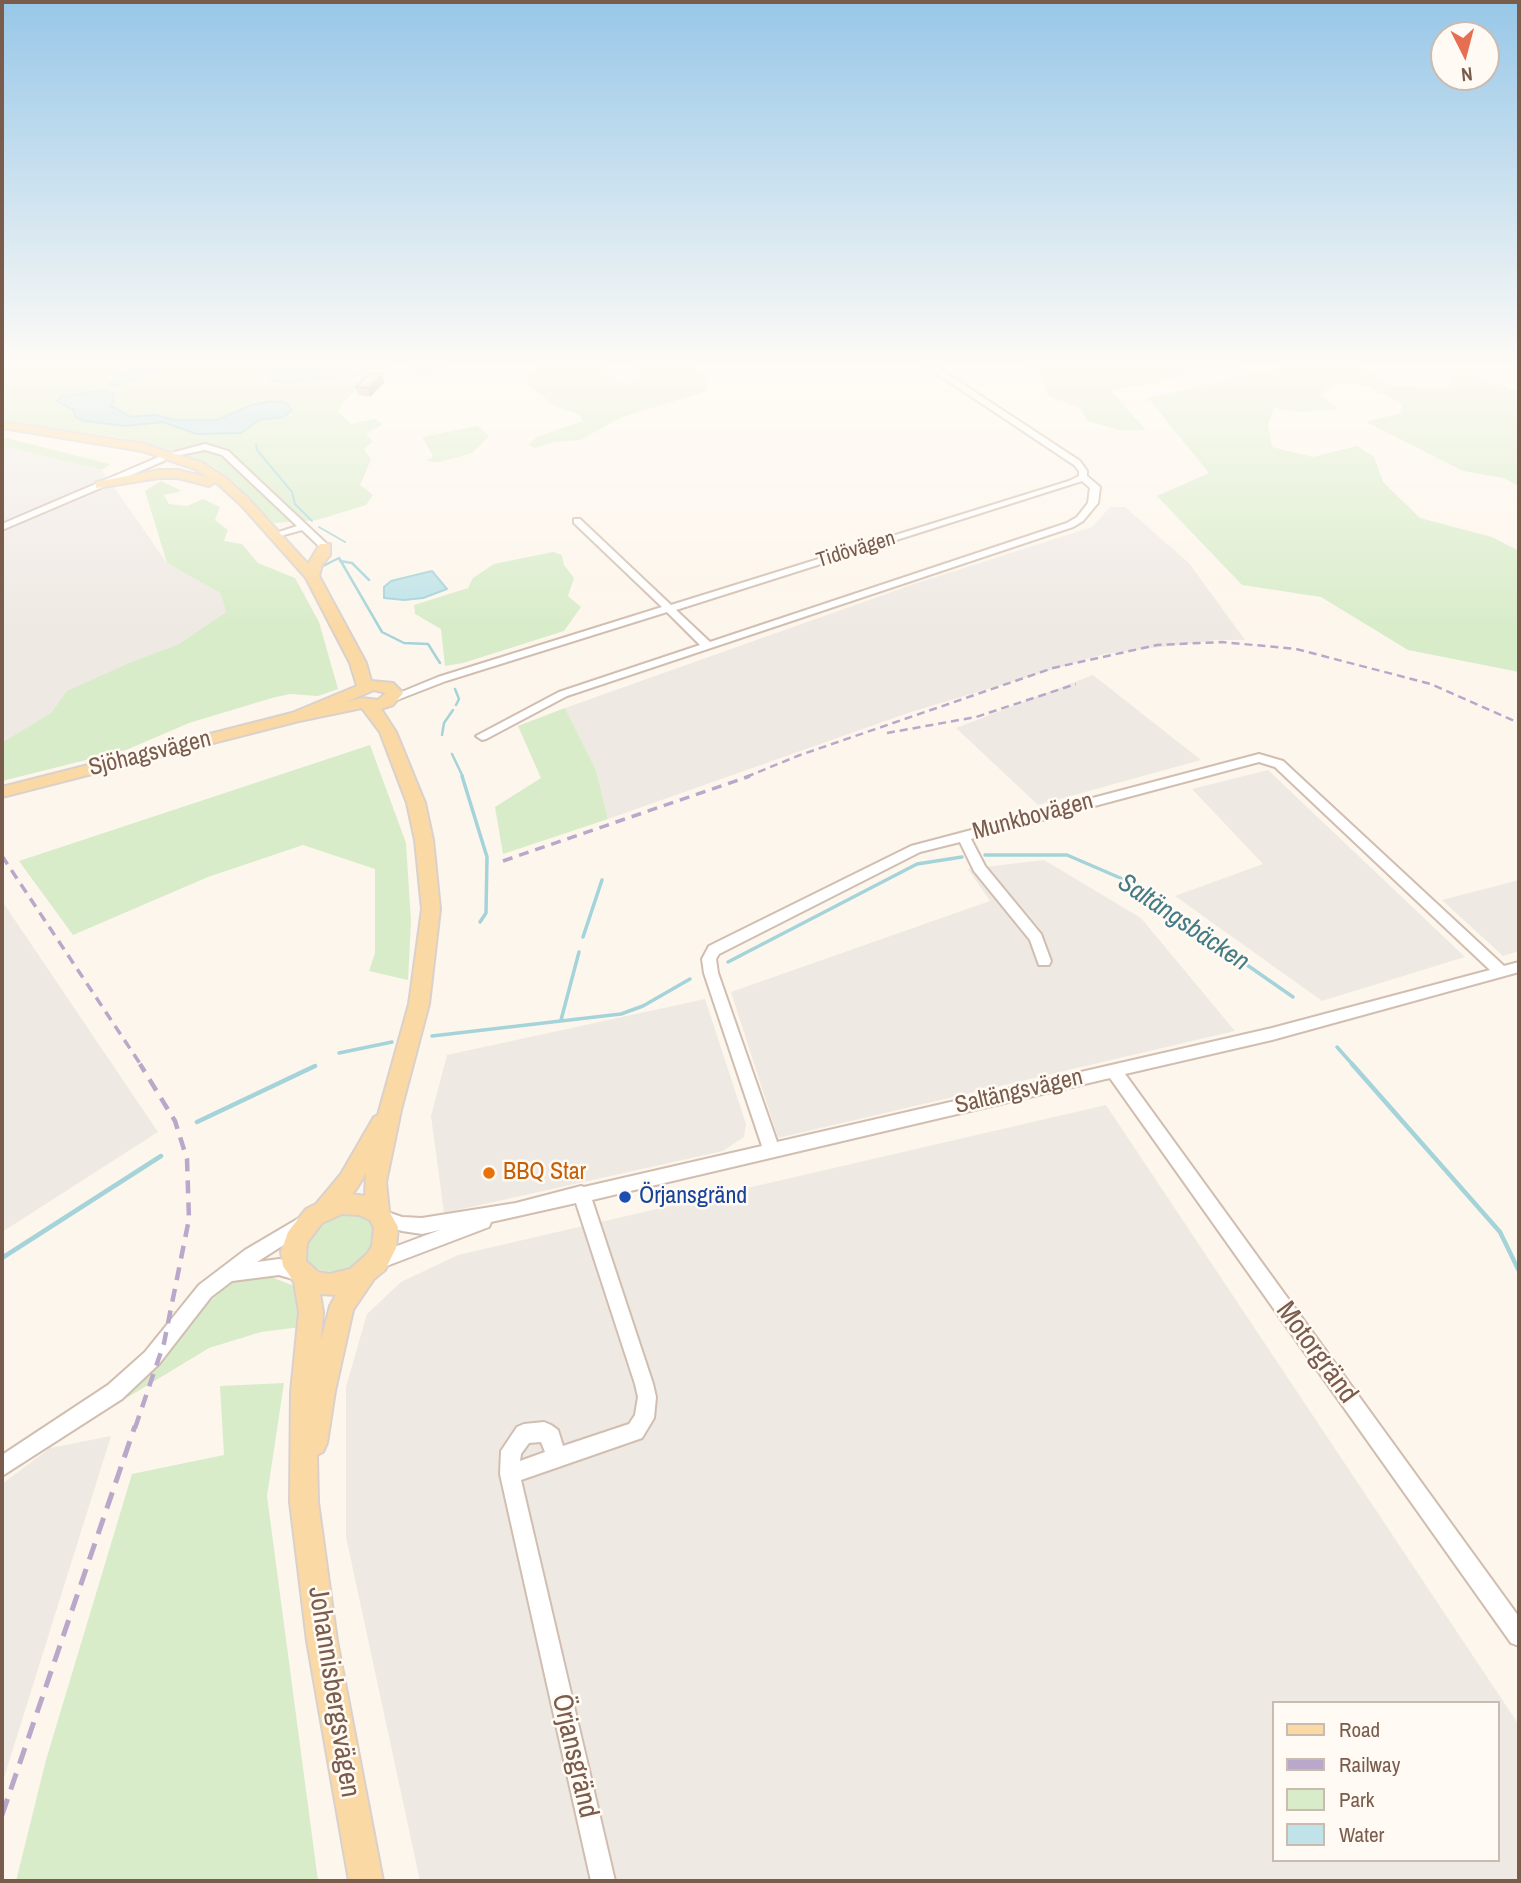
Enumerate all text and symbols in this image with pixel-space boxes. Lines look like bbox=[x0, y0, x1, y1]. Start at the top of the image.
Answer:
north arrow bbox=[1430, 21, 1500, 91]
text: N bbox=[1460, 61, 1474, 88]
street label: Tidövägen bbox=[814, 526, 898, 574]
street label: Sjöhagsvägen bbox=[86, 725, 214, 783]
street label: Munkbovägen bbox=[970, 787, 1096, 847]
water label: Saltängsbäcken bbox=[1111, 868, 1255, 978]
street label: Saltängsvägen bbox=[952, 1063, 1086, 1121]
place label: BBQ Star bbox=[503, 1159, 586, 1187]
marker: BBQ Star bbox=[481, 1165, 497, 1181]
place label: Örjansgränd bbox=[639, 1183, 747, 1211]
marker: Örjansgränd bbox=[617, 1189, 633, 1205]
street label: Motorgränd bbox=[1268, 1296, 1364, 1410]
street label: Johannisbergsvägen bbox=[300, 1584, 366, 1800]
street label: Örjansgränd bbox=[543, 1691, 605, 1821]
legend bbox=[1272, 1701, 1500, 1862]
text: Road bbox=[1339, 1715, 1380, 1744]
text: Railway bbox=[1339, 1750, 1400, 1779]
text: Park bbox=[1339, 1785, 1374, 1814]
text: Water bbox=[1339, 1820, 1384, 1849]

